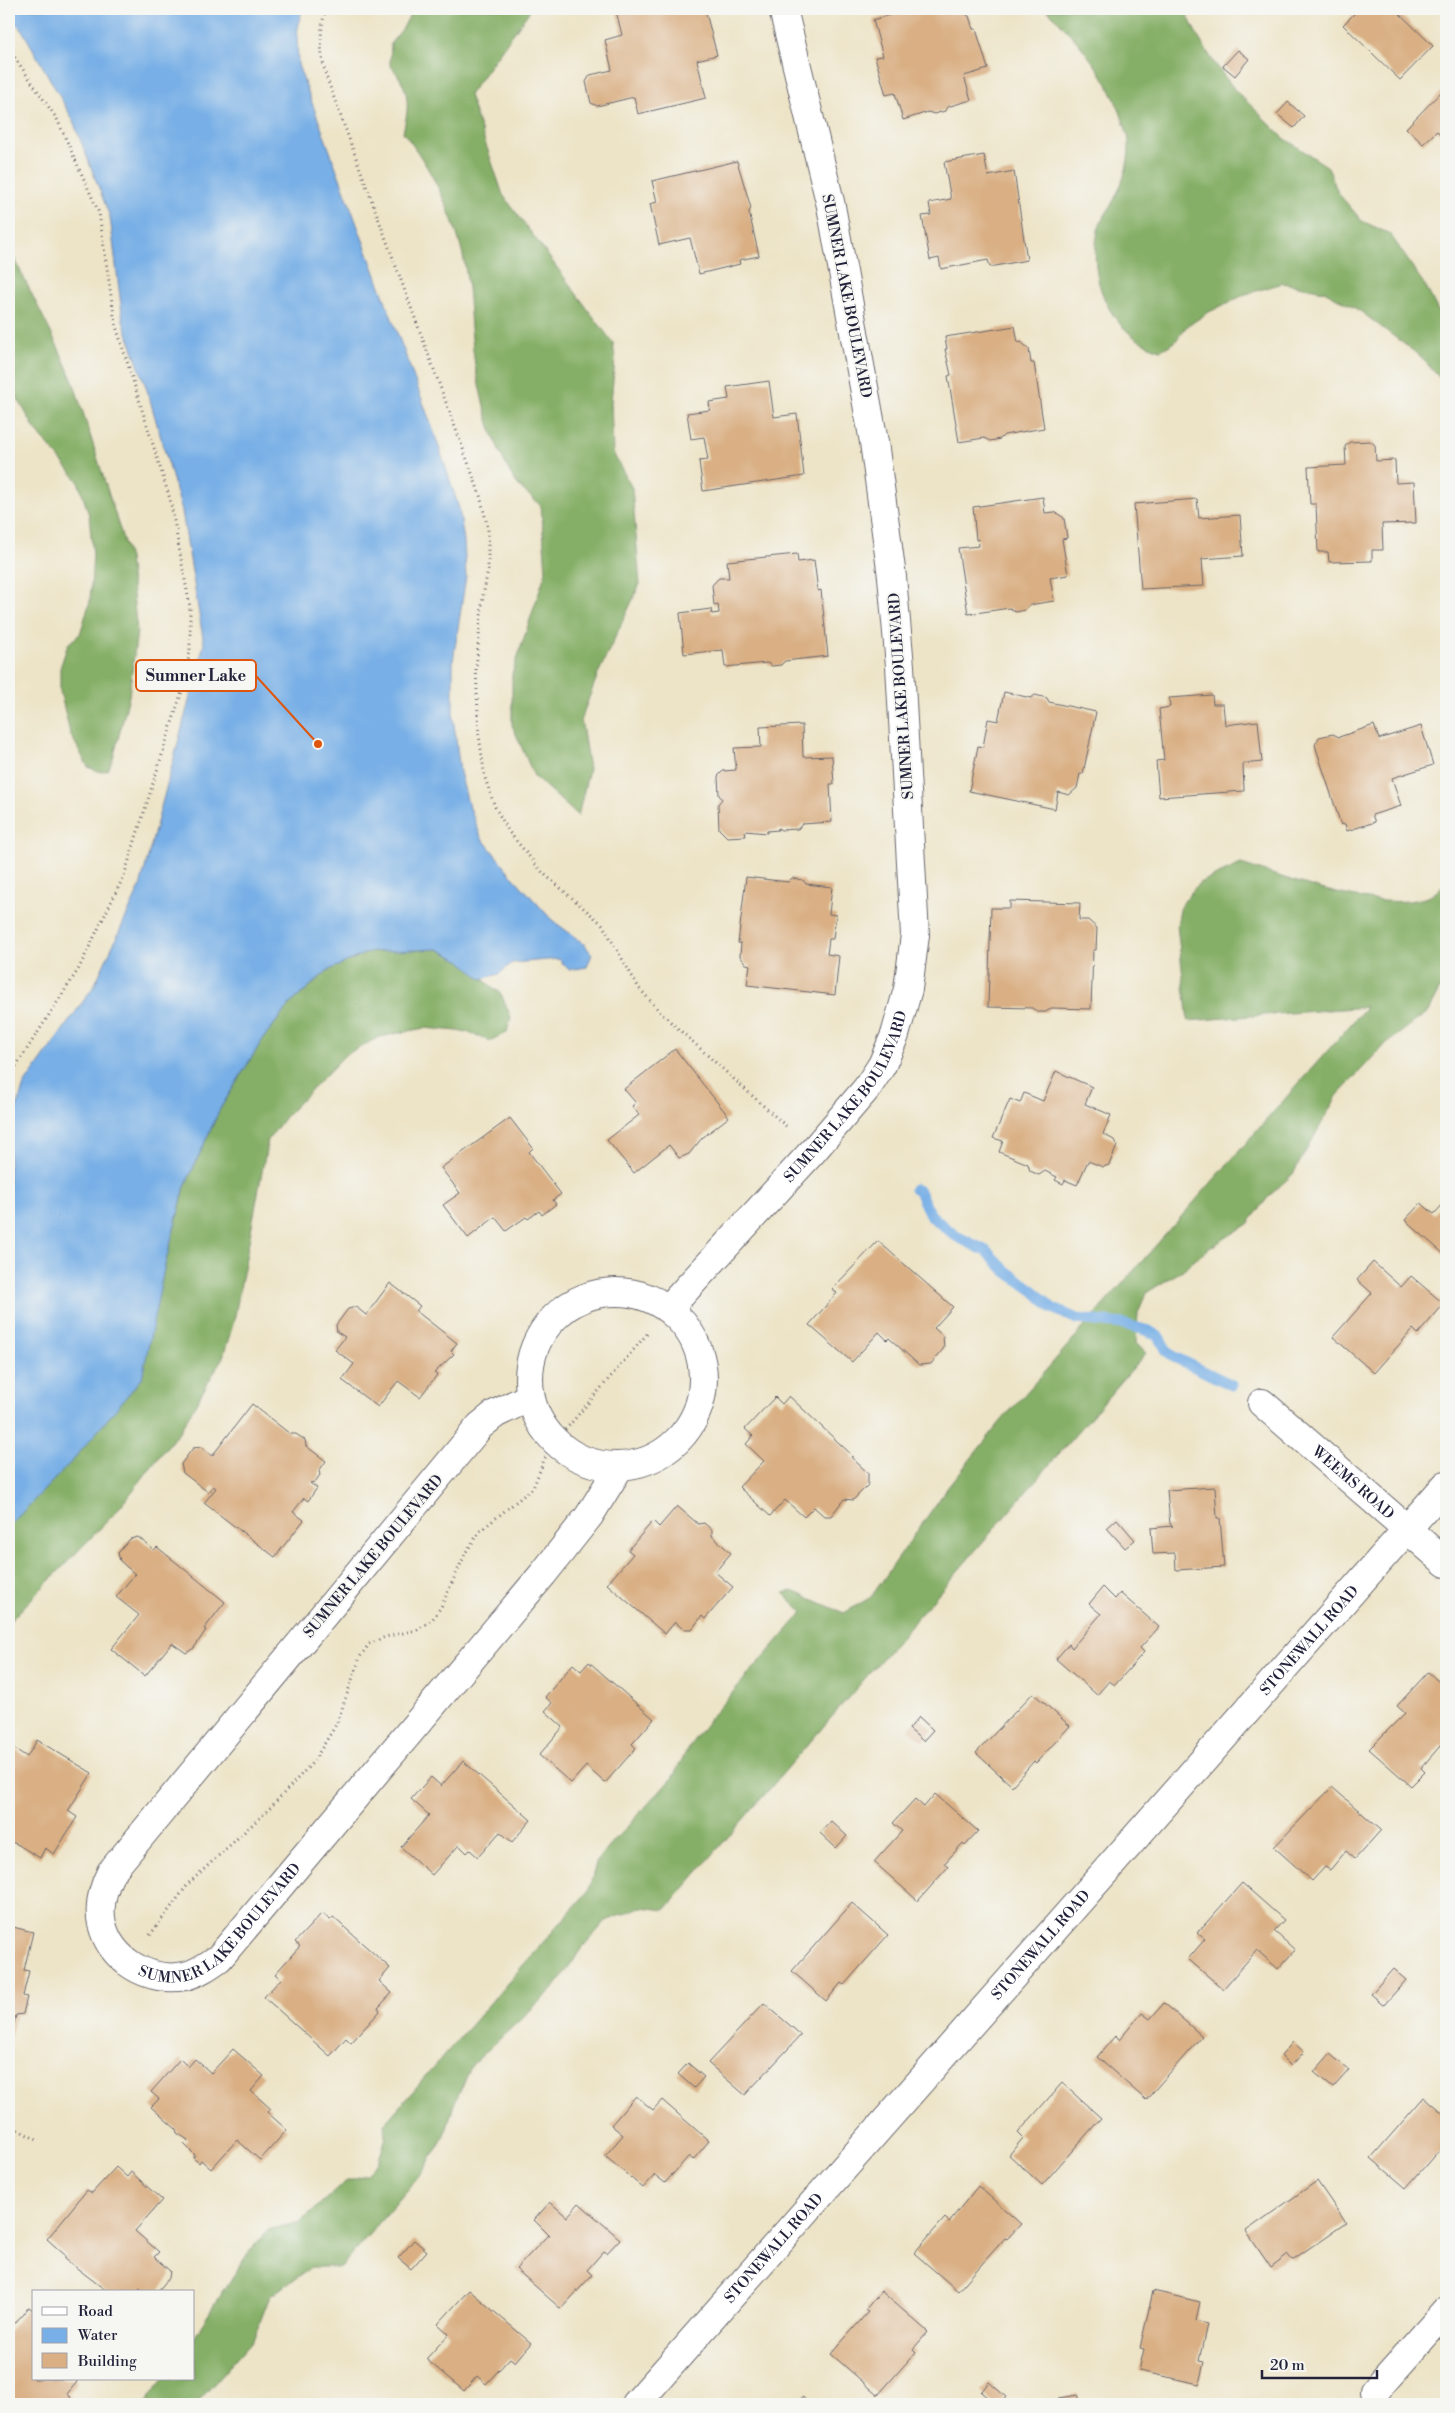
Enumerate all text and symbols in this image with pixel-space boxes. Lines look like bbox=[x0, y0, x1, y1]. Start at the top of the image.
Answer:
street label: SUMNER LAKE BOULEVARD bbox=[817, 193, 876, 400]
street label: SUMNER LAKE BOULEVARD bbox=[885, 592, 918, 800]
callout: Sumner Lake bbox=[136, 660, 256, 691]
text: Sumner Lake bbox=[146, 666, 247, 686]
street label: SUMNER LAKE BOULEVARD bbox=[780, 1008, 911, 1187]
street label: WEEMS ROAD bbox=[1307, 1441, 1398, 1524]
street label: SUMNER LAKE BOULEVARD bbox=[300, 1471, 447, 1642]
street label: STONEWALL ROAD bbox=[1256, 1582, 1363, 1700]
street label: SUMNER LAKE BOULEVARD bbox=[135, 1859, 305, 1988]
street label: STONEWALL ROAD bbox=[988, 1886, 1095, 2004]
street label: STONEWALL ROAD bbox=[720, 2189, 827, 2307]
legend bbox=[32, 2290, 195, 2380]
text: Road bbox=[78, 2302, 113, 2321]
text: Water bbox=[77, 2326, 118, 2345]
scale bar bbox=[1262, 2348, 1378, 2380]
text: Building bbox=[77, 2352, 137, 2371]
text: 20 m bbox=[1270, 2356, 1305, 2375]

